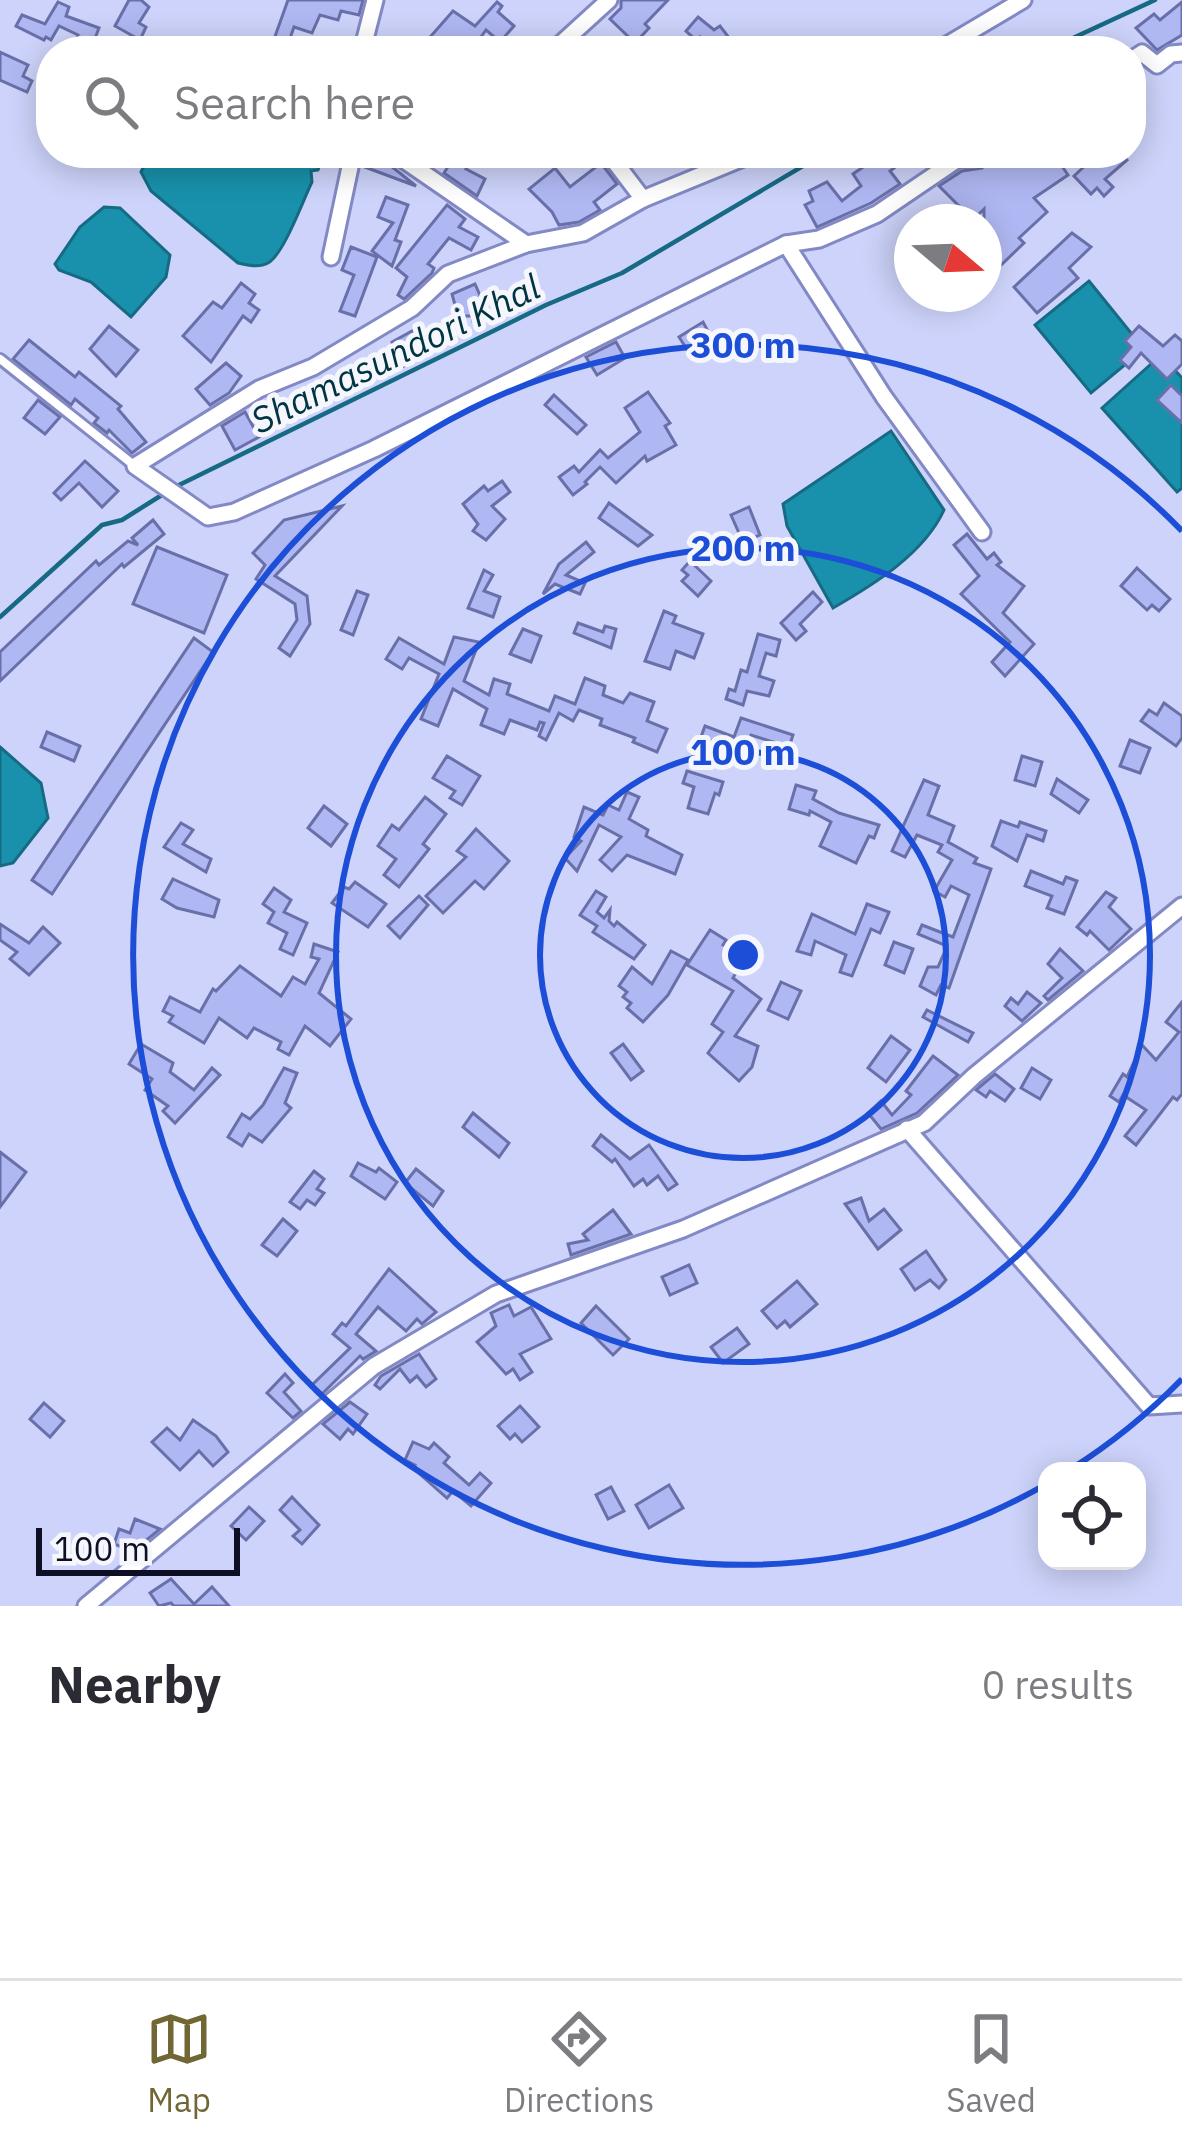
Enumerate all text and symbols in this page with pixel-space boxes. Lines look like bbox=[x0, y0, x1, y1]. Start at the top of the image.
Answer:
search box bbox=[36, 36, 1146, 168]
icon: search bbox=[78, 69, 144, 135]
text: Search here bbox=[174, 73, 415, 131]
north arrow bbox=[894, 204, 1002, 312]
water label: Shamasundori Khal bbox=[243, 262, 548, 443]
text: 300 m bbox=[690, 321, 796, 368]
text: 200 m bbox=[690, 524, 796, 571]
text: 100 m bbox=[690, 728, 796, 775]
centre of rings bbox=[722, 934, 764, 976]
map controls bbox=[1038, 1462, 1146, 1570]
button: locate bbox=[1038, 1462, 1146, 1570]
scale bar bbox=[36, 1522, 240, 1575]
text: 100 m bbox=[54, 1527, 150, 1570]
text: Nearby bbox=[48, 1651, 221, 1717]
text: 0 results bbox=[982, 1659, 1134, 1710]
tab: Map bbox=[146, 2006, 212, 2121]
tab: Directions bbox=[504, 2006, 654, 2121]
tab: Saved bbox=[946, 2006, 1036, 2121]

